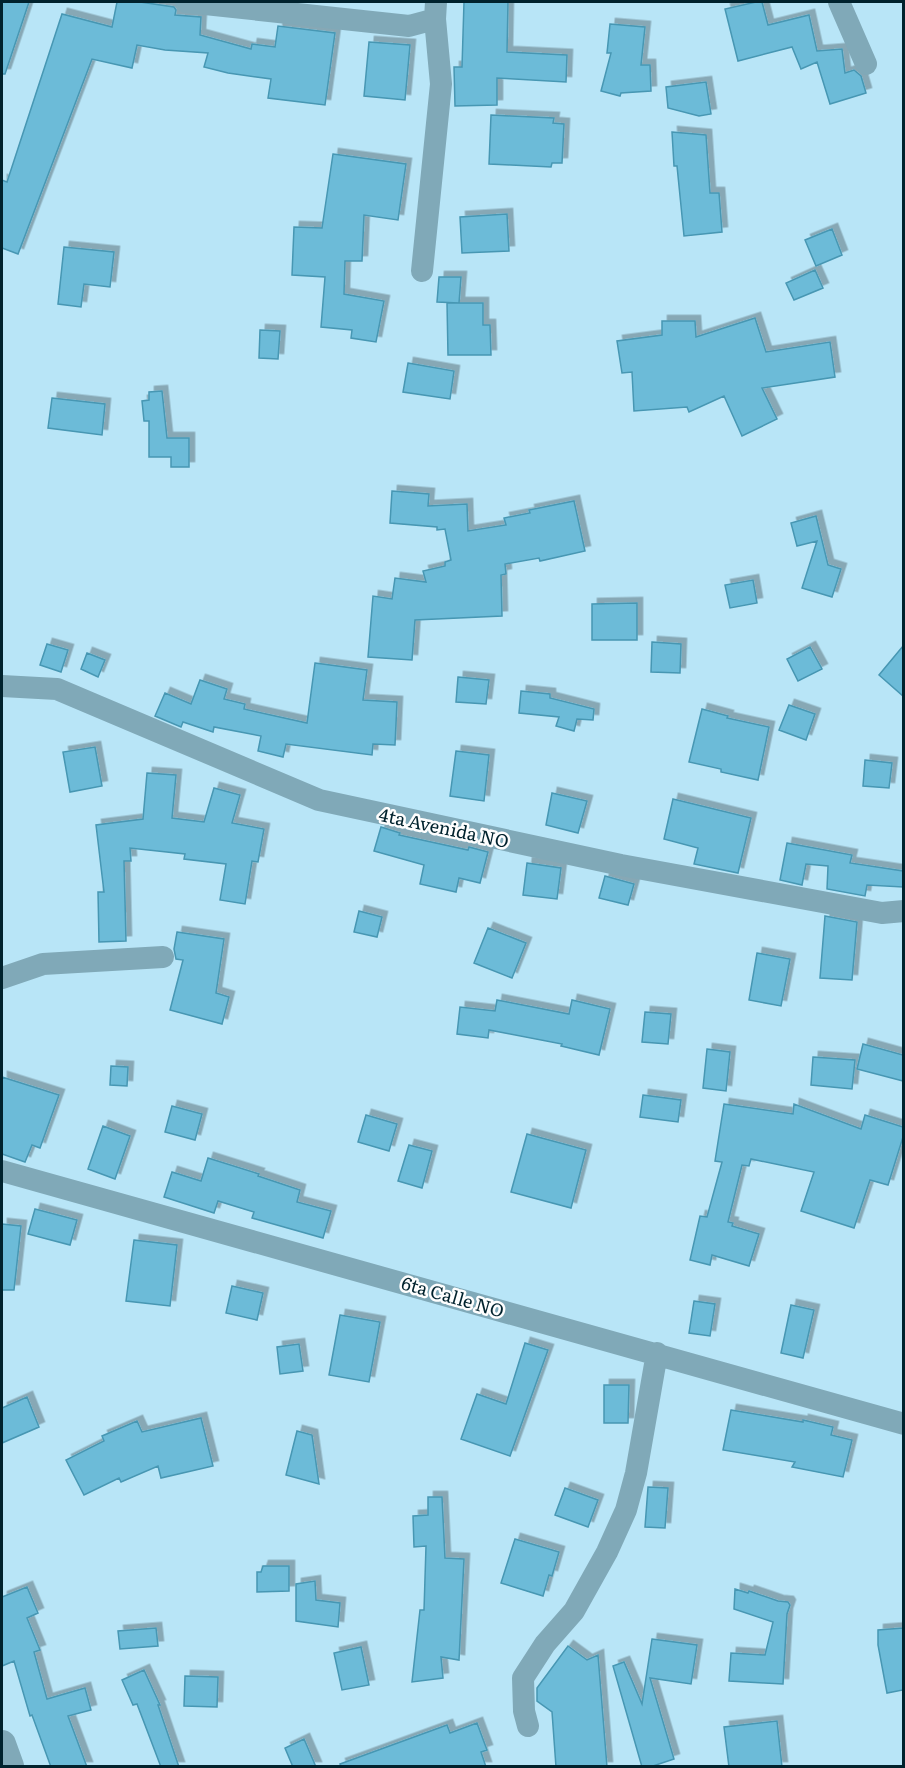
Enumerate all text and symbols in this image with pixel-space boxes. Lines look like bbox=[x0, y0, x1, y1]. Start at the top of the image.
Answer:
street label: 4ta Avenida NO bbox=[377, 800, 511, 854]
street label: 6ta Calle NO bbox=[399, 1268, 507, 1324]

